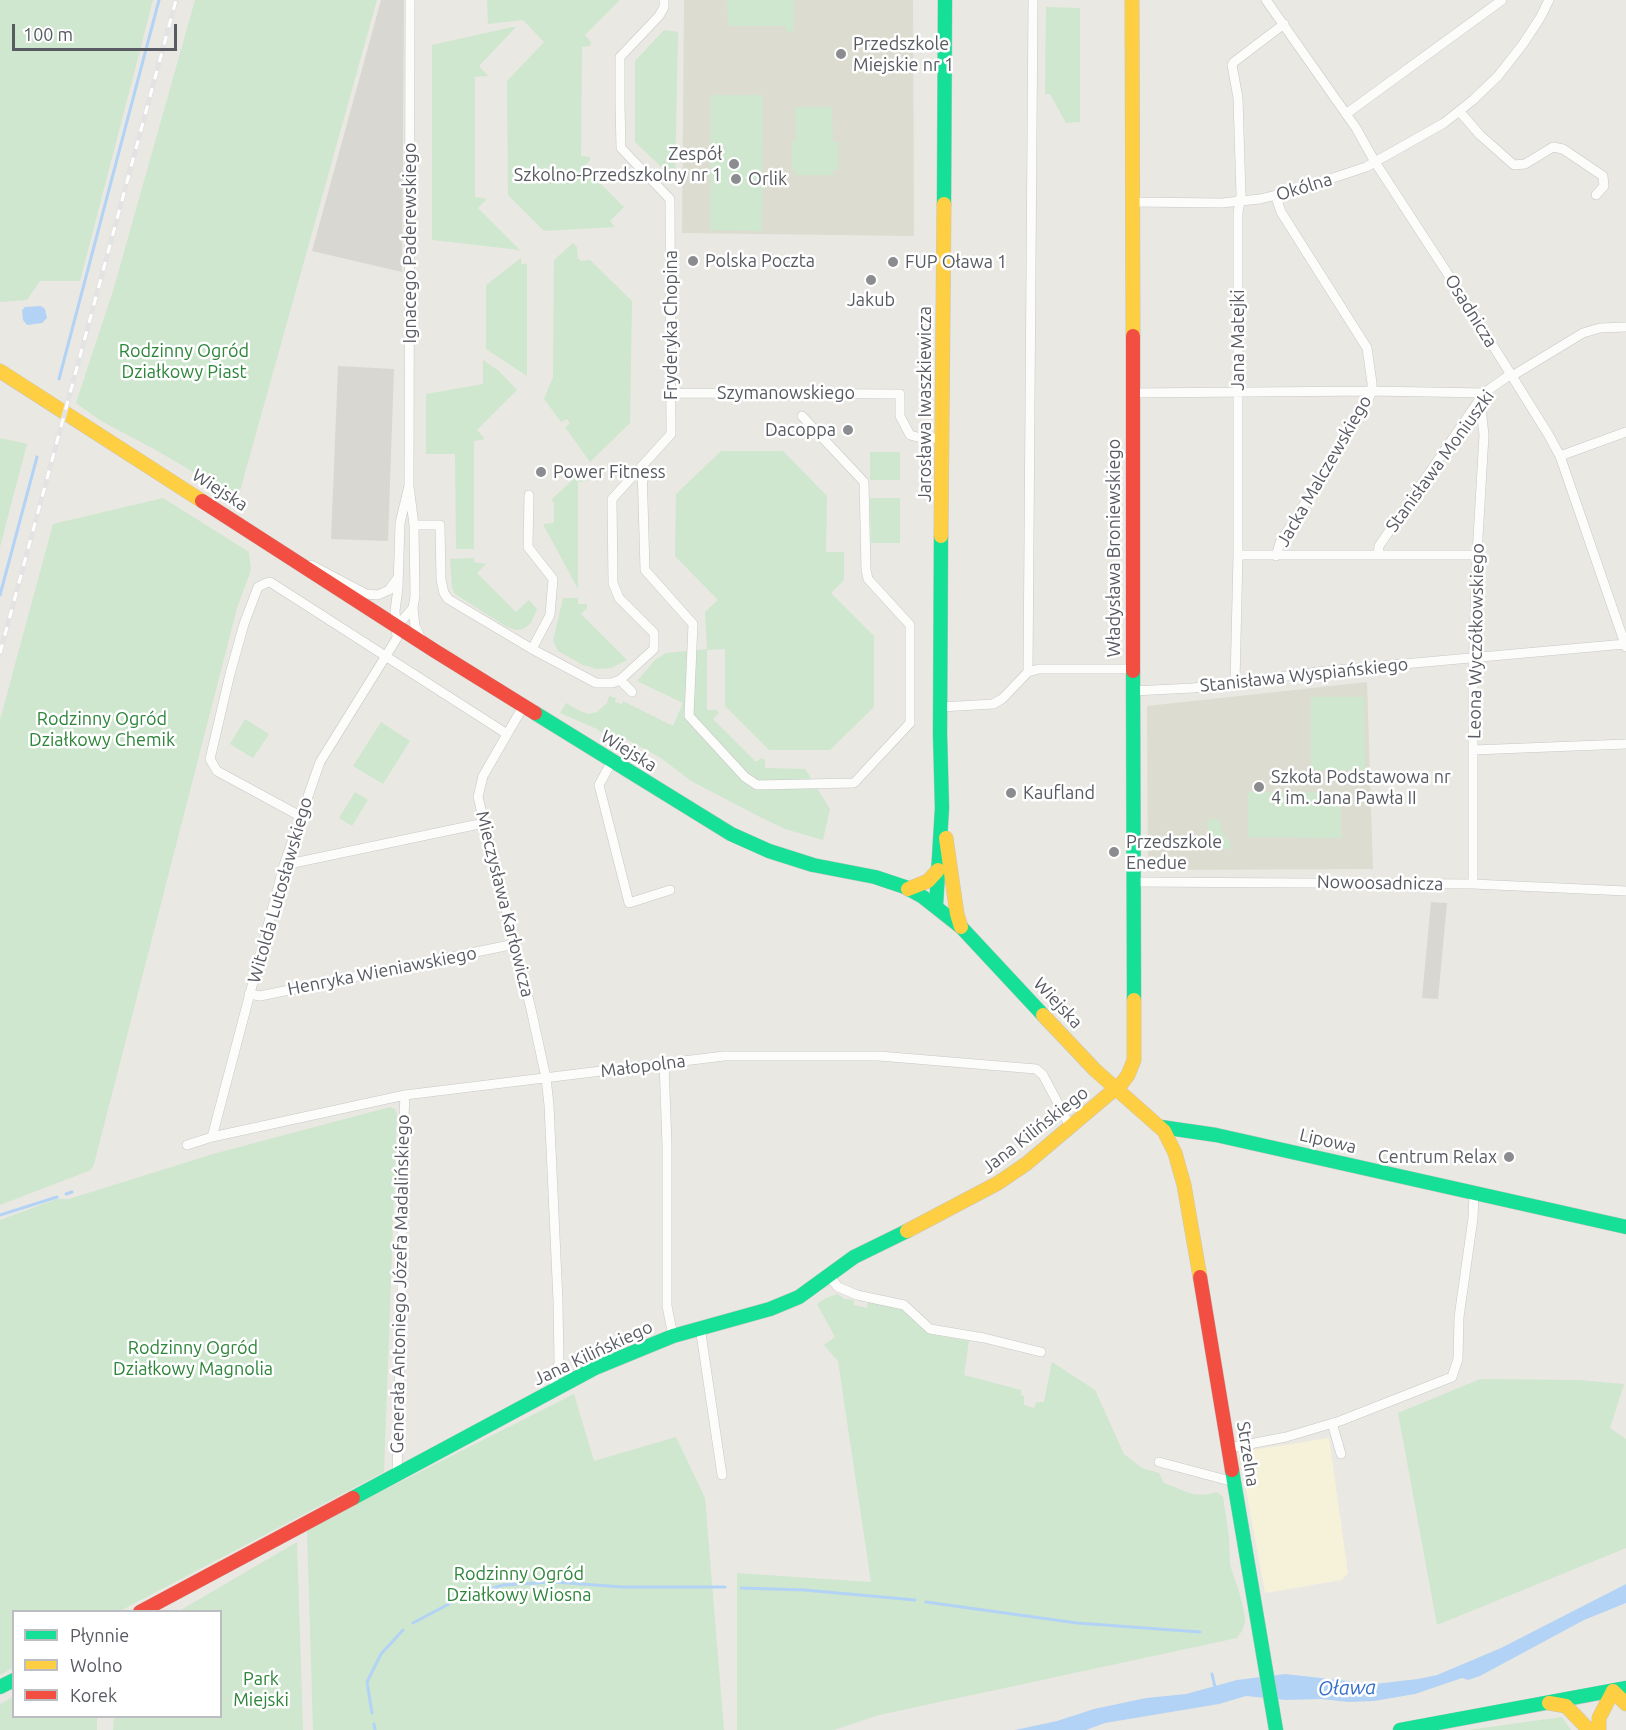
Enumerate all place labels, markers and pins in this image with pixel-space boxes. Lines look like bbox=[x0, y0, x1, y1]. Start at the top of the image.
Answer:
place label: Przedszkole Miejskie nr 1 bbox=[853, 33, 954, 76]
marker: Przedszkole Miejskie nr 1 bbox=[834, 47, 848, 61]
place label: Zespół Szkolno-Przedszkolny nr 1 bbox=[514, 143, 722, 186]
marker: Zespół Szkolno-Przedszkolny nr 1 bbox=[727, 157, 741, 171]
place label: Orlik bbox=[748, 168, 787, 190]
marker: Orlik bbox=[729, 172, 743, 186]
place label: Polska Poczta bbox=[705, 250, 815, 272]
place label: FUP Oława 1 bbox=[905, 251, 1007, 273]
marker: Polska Poczta bbox=[686, 254, 700, 268]
marker: FUP Oława 1 bbox=[886, 255, 900, 269]
marker: Jakub bbox=[864, 273, 878, 287]
place label: Jakub bbox=[847, 289, 895, 311]
place label: Dacoppa bbox=[765, 419, 836, 441]
marker: Dacoppa bbox=[841, 423, 855, 437]
place label: Power Fitness bbox=[553, 461, 666, 483]
marker: Power Fitness bbox=[534, 465, 548, 479]
place label: Szkoła Podstawowa nr 4 im. Jana Pawła II bbox=[1271, 766, 1451, 808]
marker: Szkoła Podstawowa nr 4 im. Jana Pawła II bbox=[1252, 780, 1266, 794]
place label: Kaufland bbox=[1023, 782, 1095, 804]
marker: Kaufland bbox=[1004, 786, 1018, 800]
place label: Przedszkole Enedue bbox=[1126, 831, 1222, 874]
marker: Przedszkole Enedue bbox=[1107, 845, 1121, 859]
place label: Centrum Relax bbox=[1378, 1146, 1497, 1168]
marker: Centrum Relax bbox=[1502, 1150, 1516, 1164]

